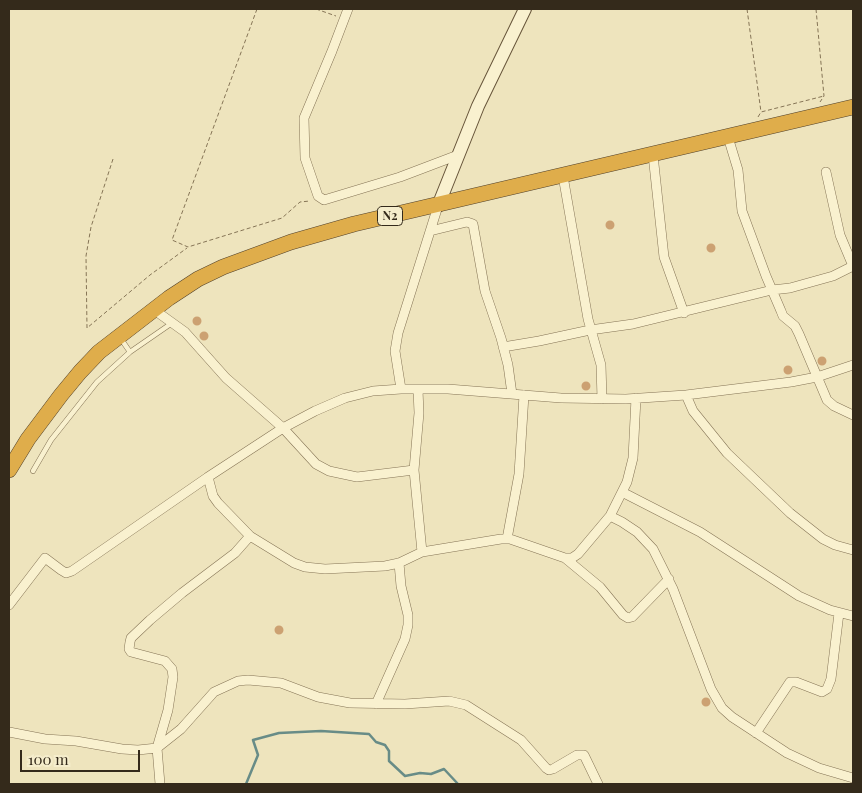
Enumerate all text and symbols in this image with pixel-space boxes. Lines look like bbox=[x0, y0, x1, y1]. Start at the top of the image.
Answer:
road number: N2 bbox=[378, 207, 402, 226]
scale bar bbox=[22, 740, 142, 772]
text: 100 m bbox=[28, 749, 69, 769]

